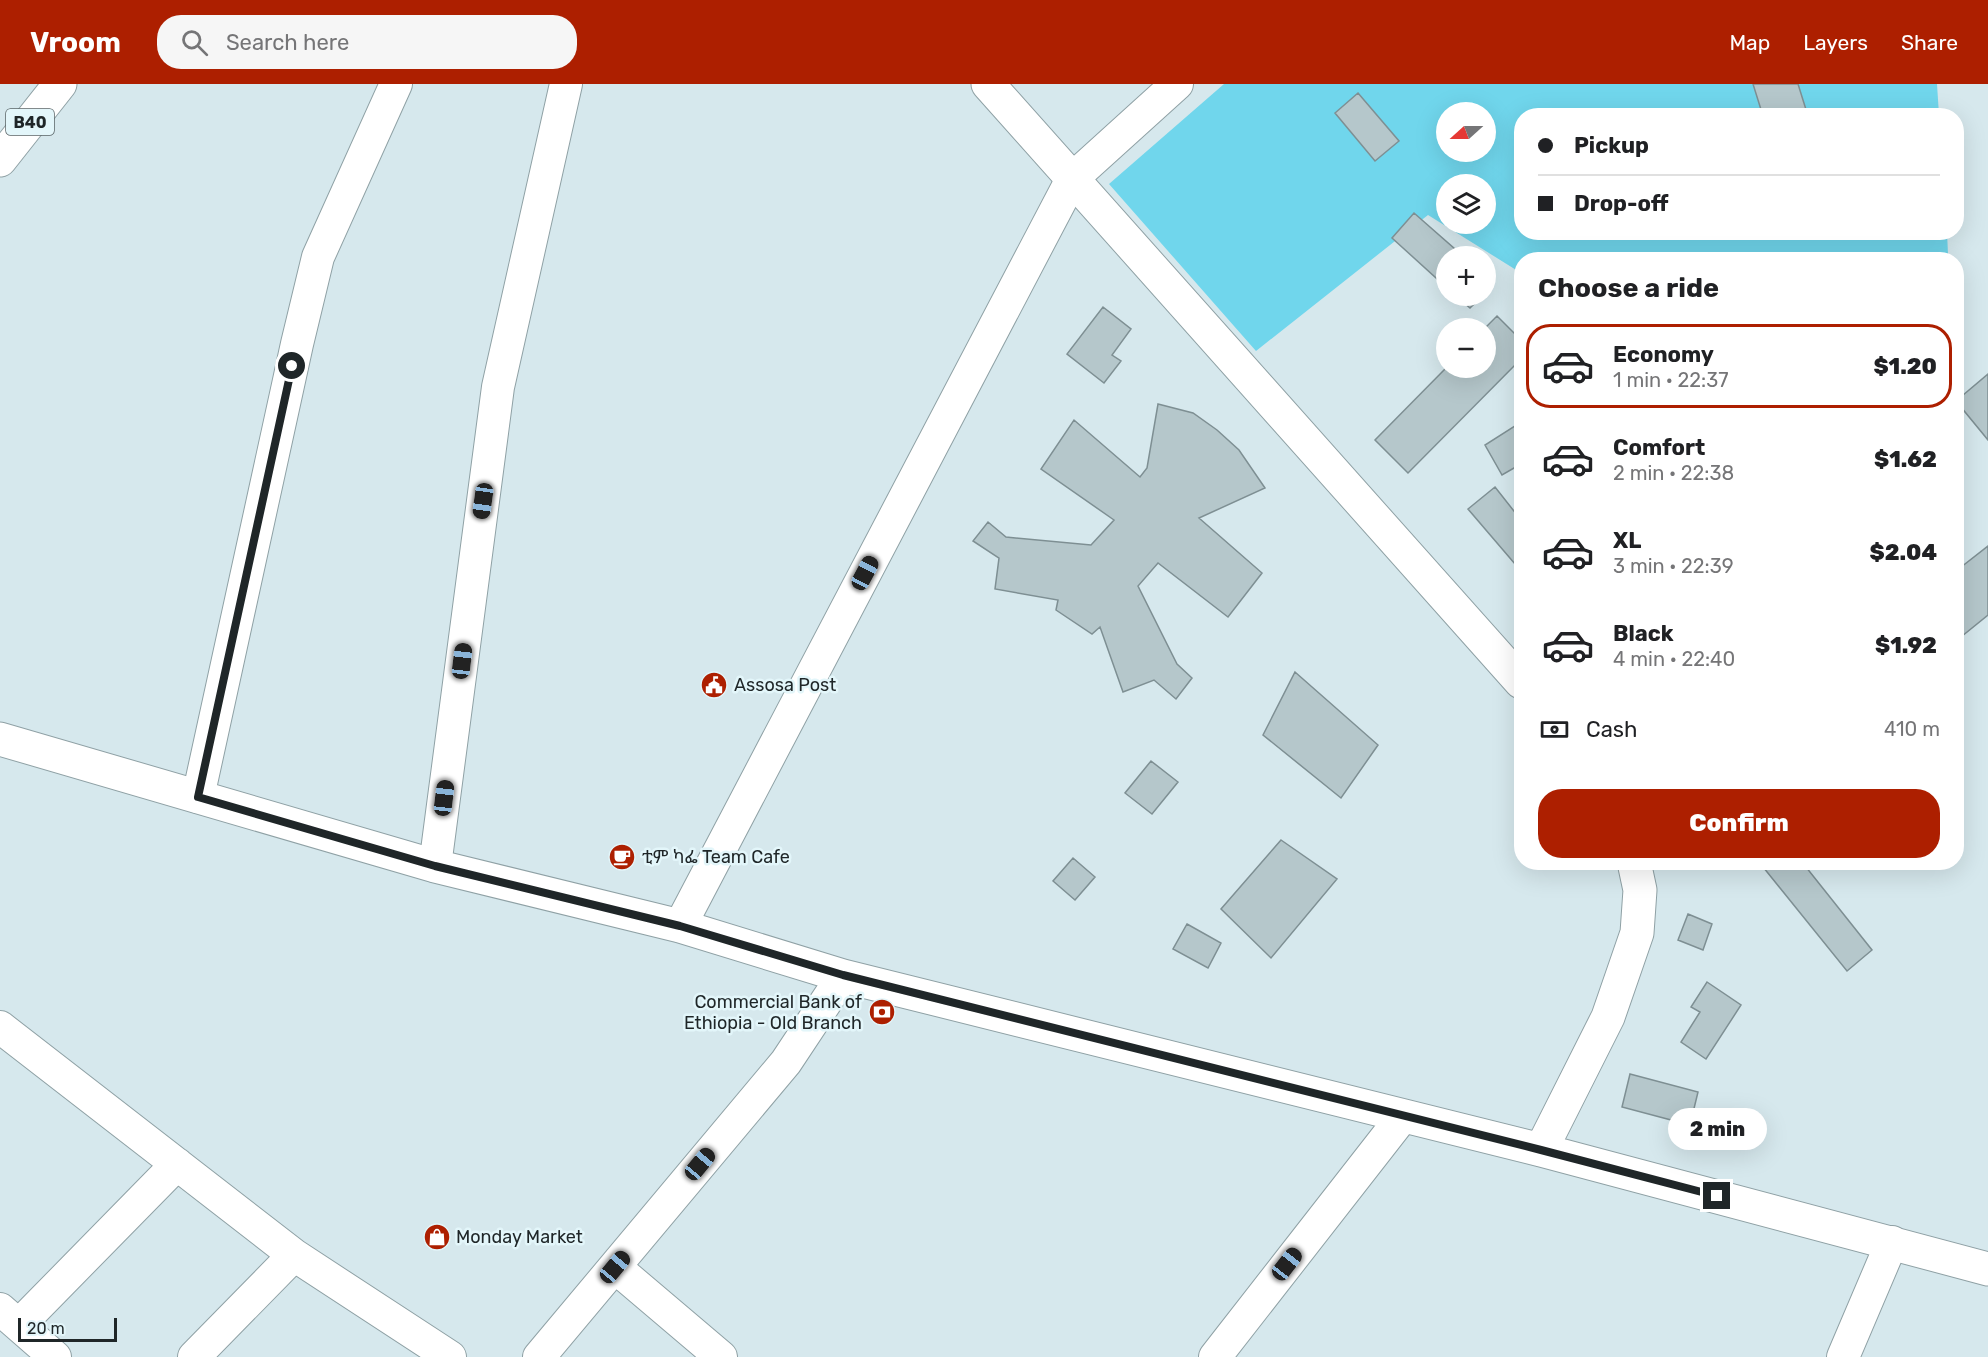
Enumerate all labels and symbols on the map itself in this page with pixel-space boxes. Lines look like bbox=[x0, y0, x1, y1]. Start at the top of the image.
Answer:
north arrow bbox=[1436, 102, 1496, 162]
road number: B40 bbox=[6, 109, 54, 135]
route start bbox=[278, 352, 305, 379]
car bbox=[472, 482, 494, 520]
car bbox=[849, 553, 881, 593]
car bbox=[451, 642, 473, 680]
public building icon: Assosa Post bbox=[699, 670, 729, 700]
place label: Assosa Post bbox=[734, 674, 836, 696]
car bbox=[433, 779, 455, 817]
cafe icon: ቲም ካፌ Team Cafe bbox=[607, 842, 637, 872]
place label: ቲም ካፌ Team Cafe bbox=[642, 846, 790, 868]
place label: Commercial Bank of Ethiopia - Old Branch bbox=[684, 991, 862, 1034]
bank icon: Commercial Bank of Ethiopia - Old Branch bbox=[867, 997, 897, 1027]
callout: 2 min bbox=[1668, 1109, 1766, 1151]
car bbox=[682, 1144, 718, 1184]
route end bbox=[1703, 1182, 1730, 1209]
shop icon: Monday Market bbox=[422, 1222, 452, 1252]
place label: Monday Market bbox=[456, 1226, 583, 1248]
car bbox=[1269, 1244, 1305, 1284]
car bbox=[597, 1247, 633, 1287]
scale bar bbox=[18, 1315, 117, 1342]

